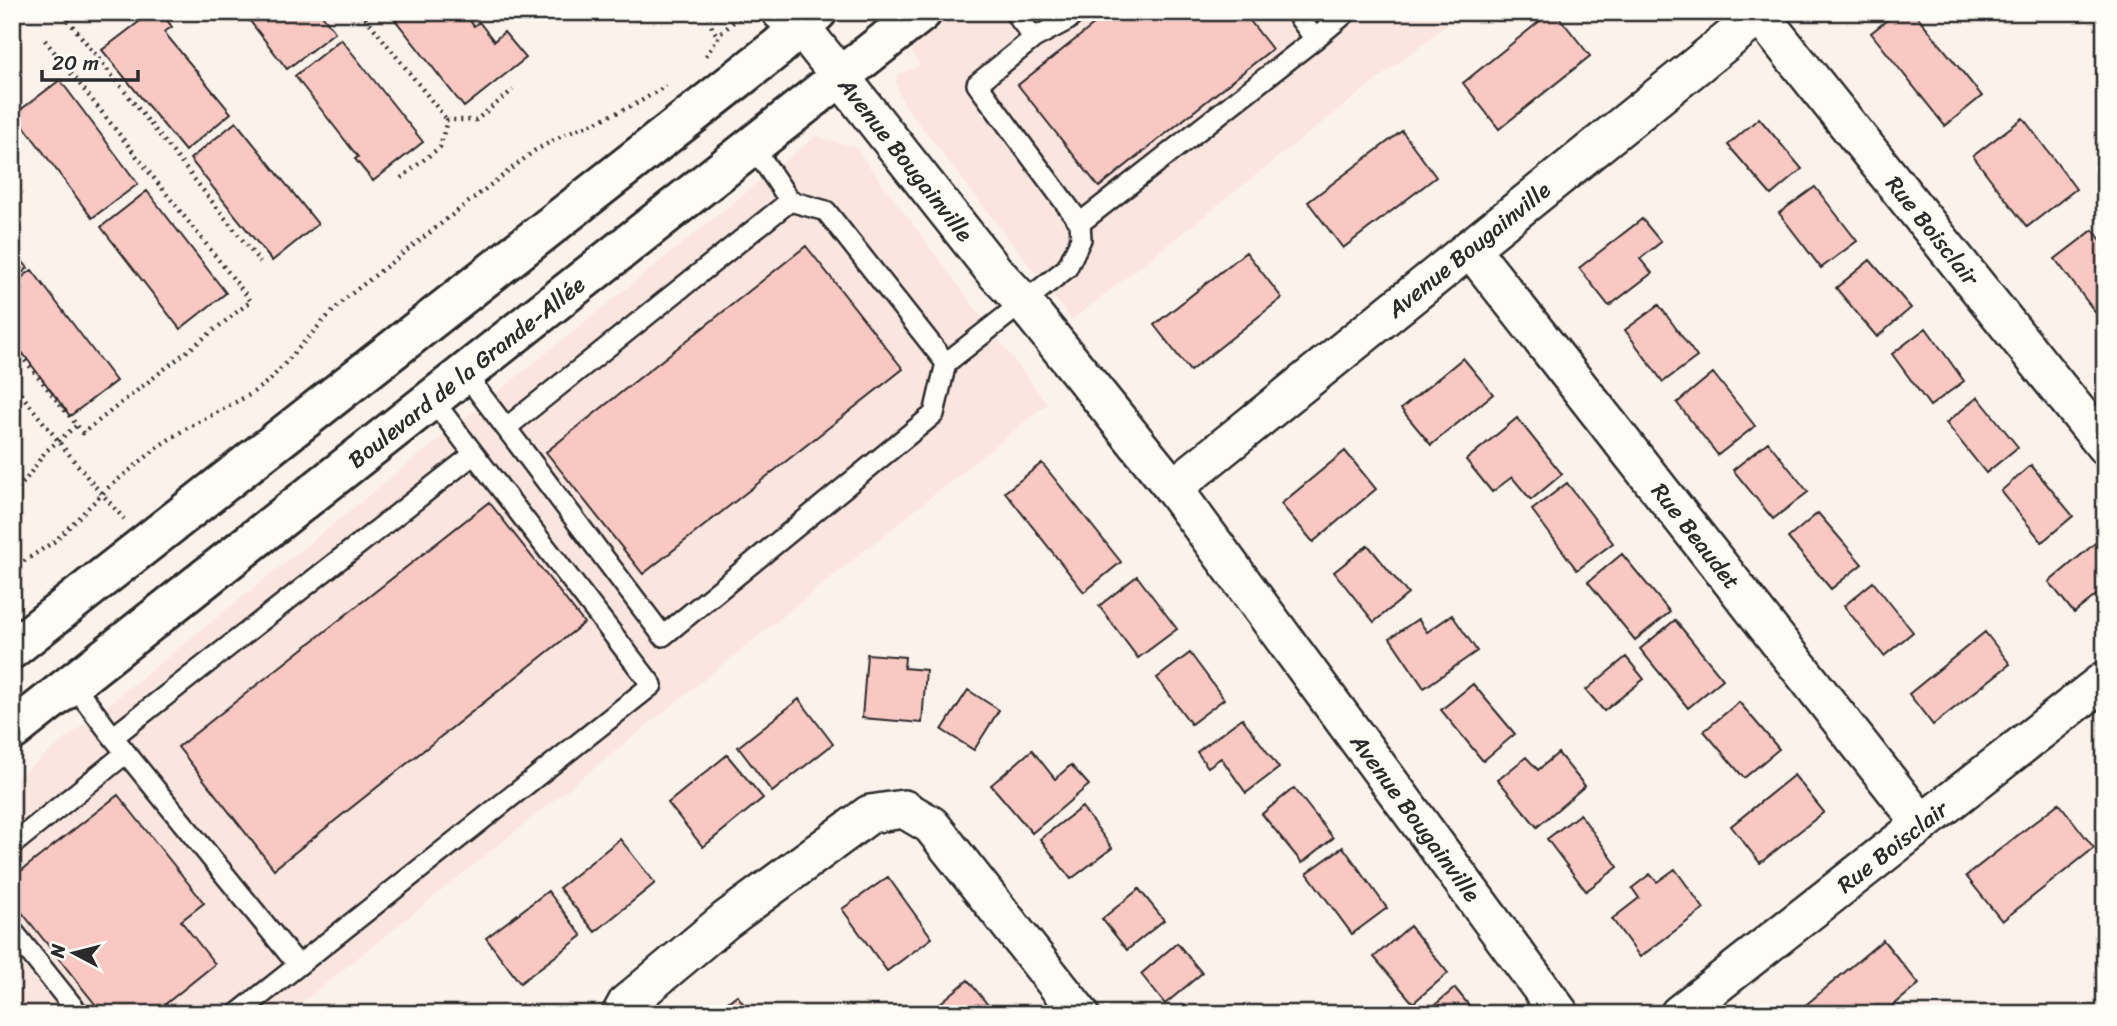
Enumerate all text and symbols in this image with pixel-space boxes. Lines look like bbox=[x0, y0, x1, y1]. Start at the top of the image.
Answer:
scale bar bbox=[42, 38, 138, 82]
text: 20 m bbox=[52, 44, 99, 82]
street label: Avenue Bougainville bbox=[827, 67, 984, 251]
street label: Rue Boisclair bbox=[1875, 166, 1991, 296]
street label: Avenue Bougainville bbox=[1377, 170, 1560, 329]
street label: Boulevard de la Grande-Allée bbox=[338, 265, 594, 479]
street label: Rue Beaudet bbox=[1641, 473, 1751, 599]
street label: Avenue Bougainville bbox=[1339, 724, 1492, 911]
street label: Rue Boisclair bbox=[1827, 789, 1958, 904]
north arrow bbox=[38, 918, 108, 988]
text: N bbox=[40, 942, 75, 961]

